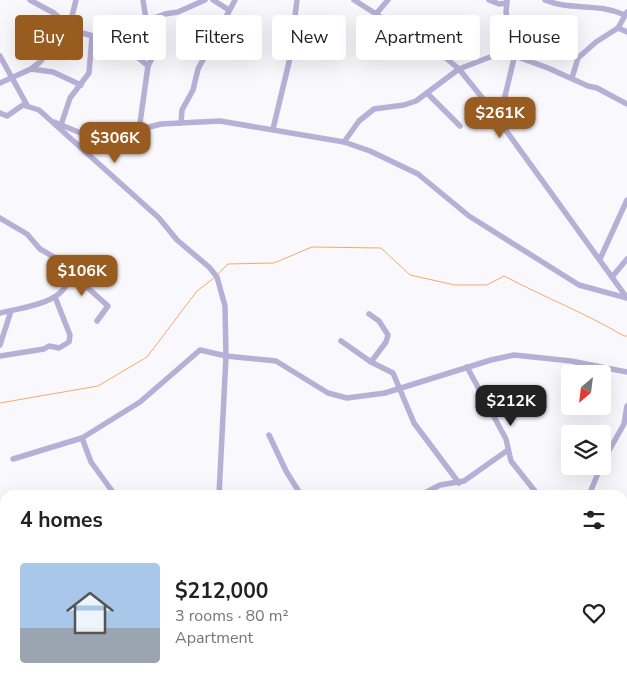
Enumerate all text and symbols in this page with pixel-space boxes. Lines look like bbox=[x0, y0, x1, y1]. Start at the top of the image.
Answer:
chip: Buy bbox=[15, 15, 83, 60]
chip: Rent bbox=[93, 15, 166, 60]
chip: Filters bbox=[176, 15, 262, 60]
chip: New bbox=[272, 15, 346, 60]
chip: Apartment bbox=[356, 15, 480, 60]
chip: House bbox=[490, 15, 578, 60]
pin: $261K bbox=[465, 96, 535, 139]
text: $261K bbox=[475, 102, 525, 124]
pin: $306K bbox=[80, 121, 150, 164]
text: $306K bbox=[90, 127, 140, 149]
pin: $106K bbox=[47, 254, 117, 297]
text: $106K bbox=[57, 260, 107, 282]
north arrow bbox=[561, 365, 611, 415]
map controls bbox=[561, 365, 611, 475]
pin: $212K bbox=[476, 384, 546, 427]
text: $212K bbox=[486, 390, 536, 412]
button: layers bbox=[561, 425, 611, 475]
text: 4 homes bbox=[20, 506, 103, 534]
icon: filters bbox=[580, 506, 608, 534]
text: $212,000 bbox=[175, 577, 268, 605]
icon: home bbox=[60, 583, 120, 643]
icon: heart bbox=[580, 599, 608, 627]
text: 3 rooms · 80 m² bbox=[175, 605, 288, 627]
text: Apartment bbox=[175, 627, 253, 649]

